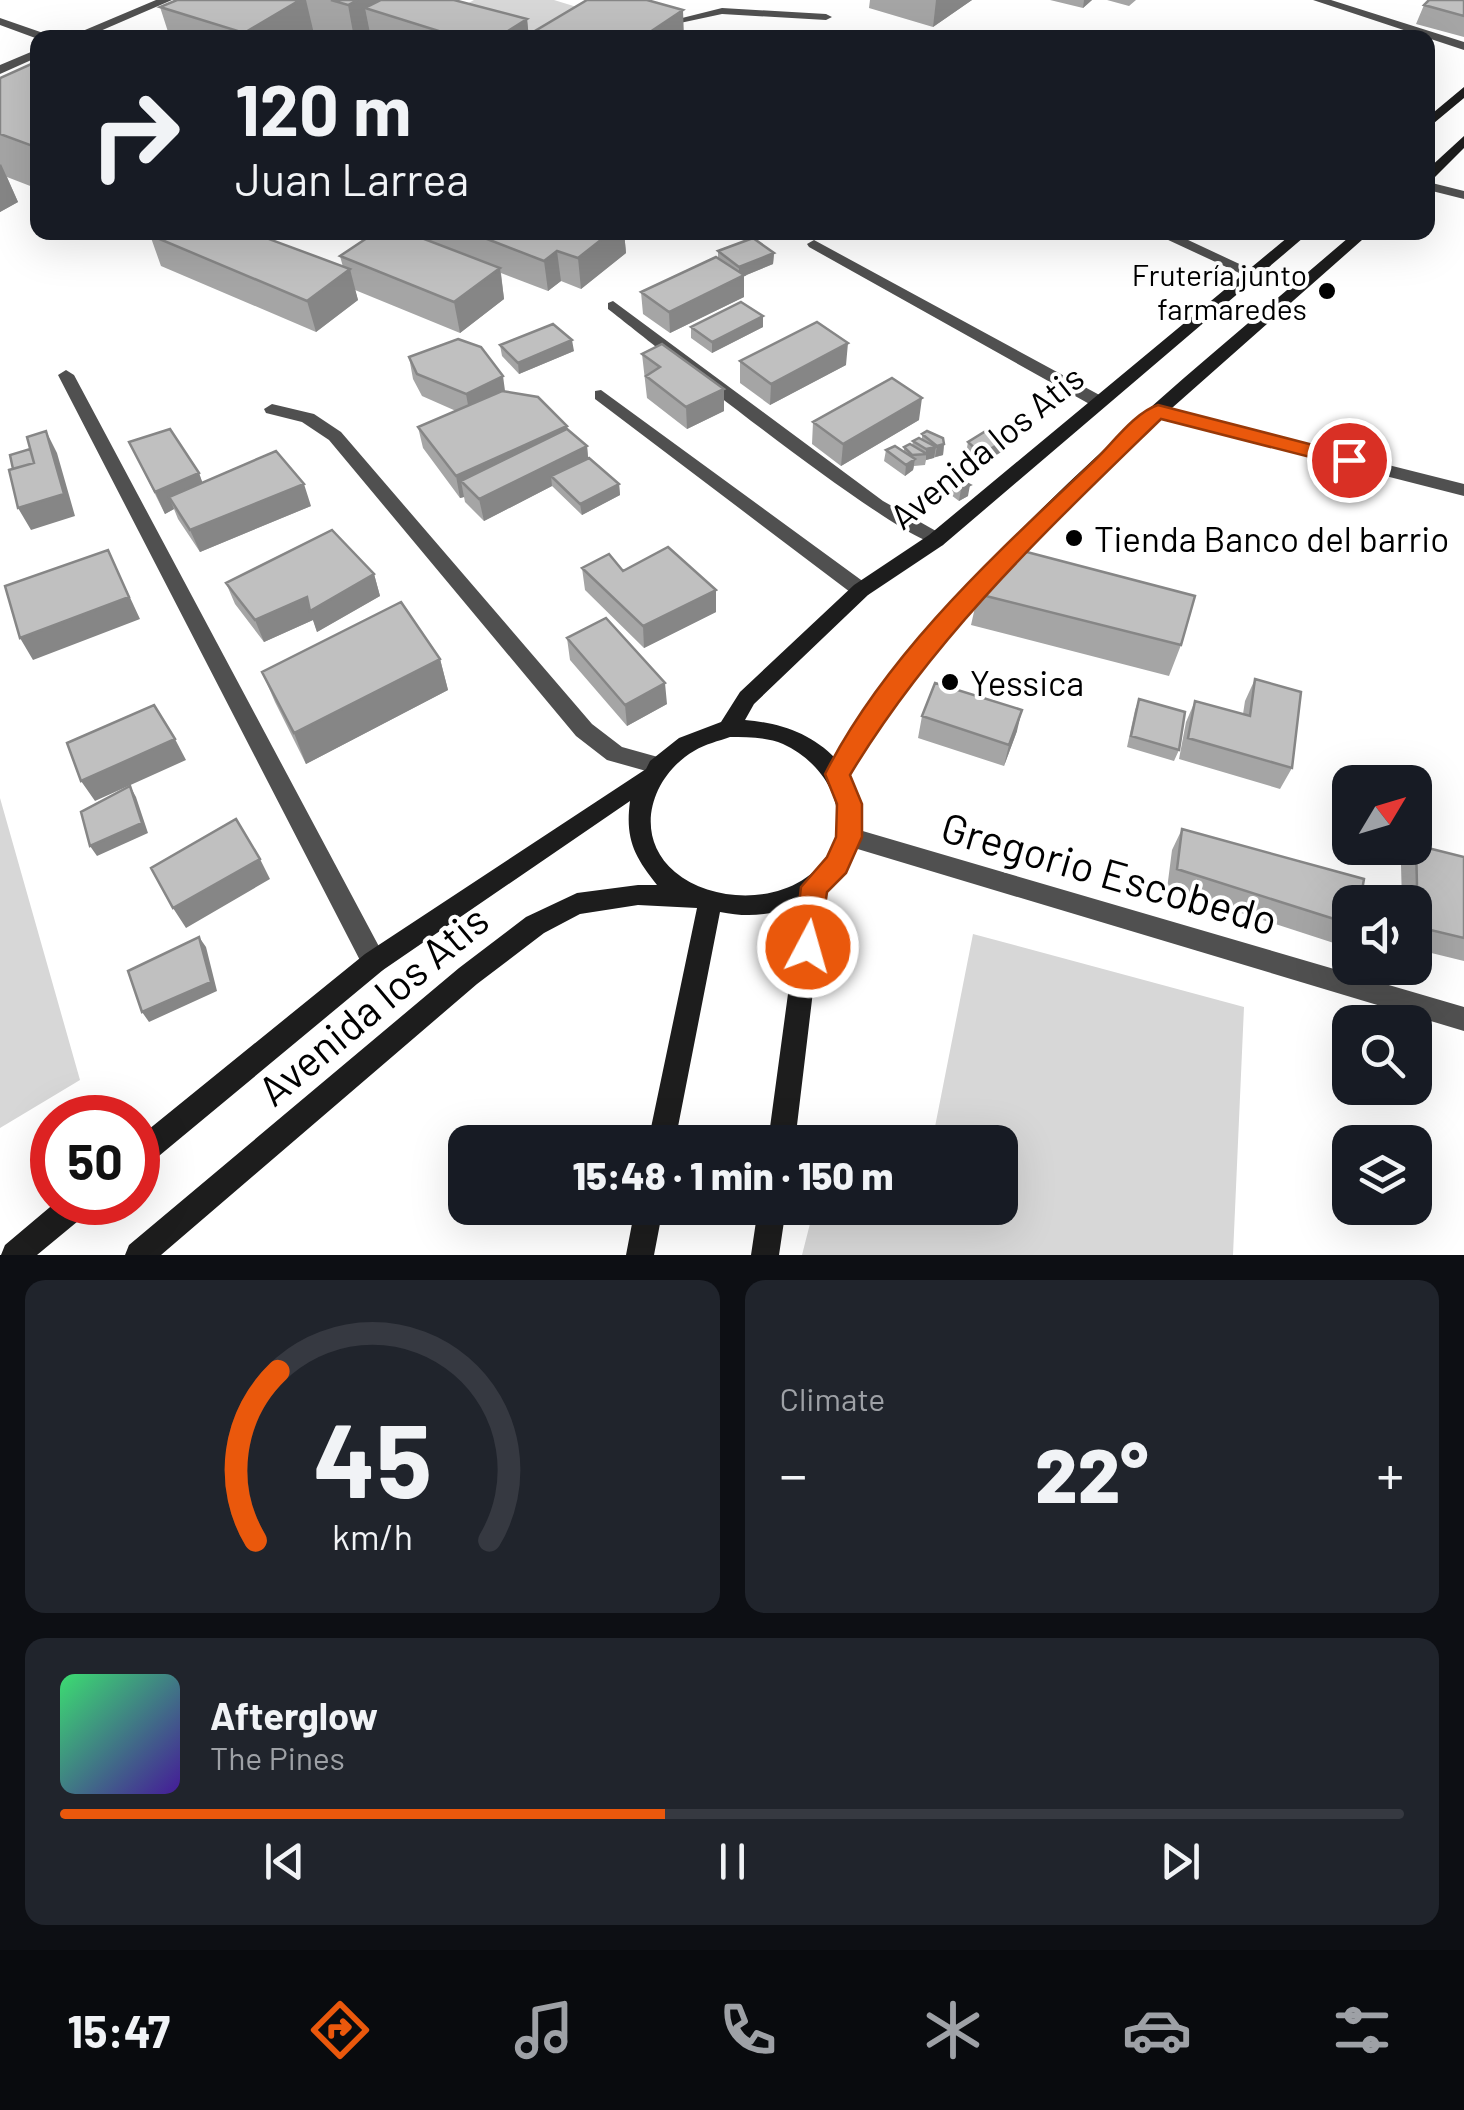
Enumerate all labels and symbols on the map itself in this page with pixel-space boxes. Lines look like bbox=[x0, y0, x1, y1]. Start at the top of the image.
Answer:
place label: Frutería junto farmaredes bbox=[1132, 256, 1307, 326]
marker: Frutería junto farmaredes bbox=[1316, 280, 1338, 302]
street label: Avenida los Atis bbox=[881, 355, 1091, 537]
pin bbox=[1307, 418, 1392, 503]
place label: Tienda Banco del barrio bbox=[1094, 517, 1449, 559]
marker: Tienda Banco del barrio bbox=[1063, 527, 1085, 549]
place label: Yessica bbox=[970, 661, 1084, 703]
marker: Yessica bbox=[939, 671, 961, 693]
north arrow bbox=[1332, 765, 1432, 865]
street label: Gregorio Escobedo bbox=[936, 800, 1284, 945]
street label: Avenida los Atis bbox=[247, 893, 497, 1115]
position arrow bbox=[756, 895, 860, 999]
speed limit sign: 50 bbox=[30, 1095, 160, 1225]

